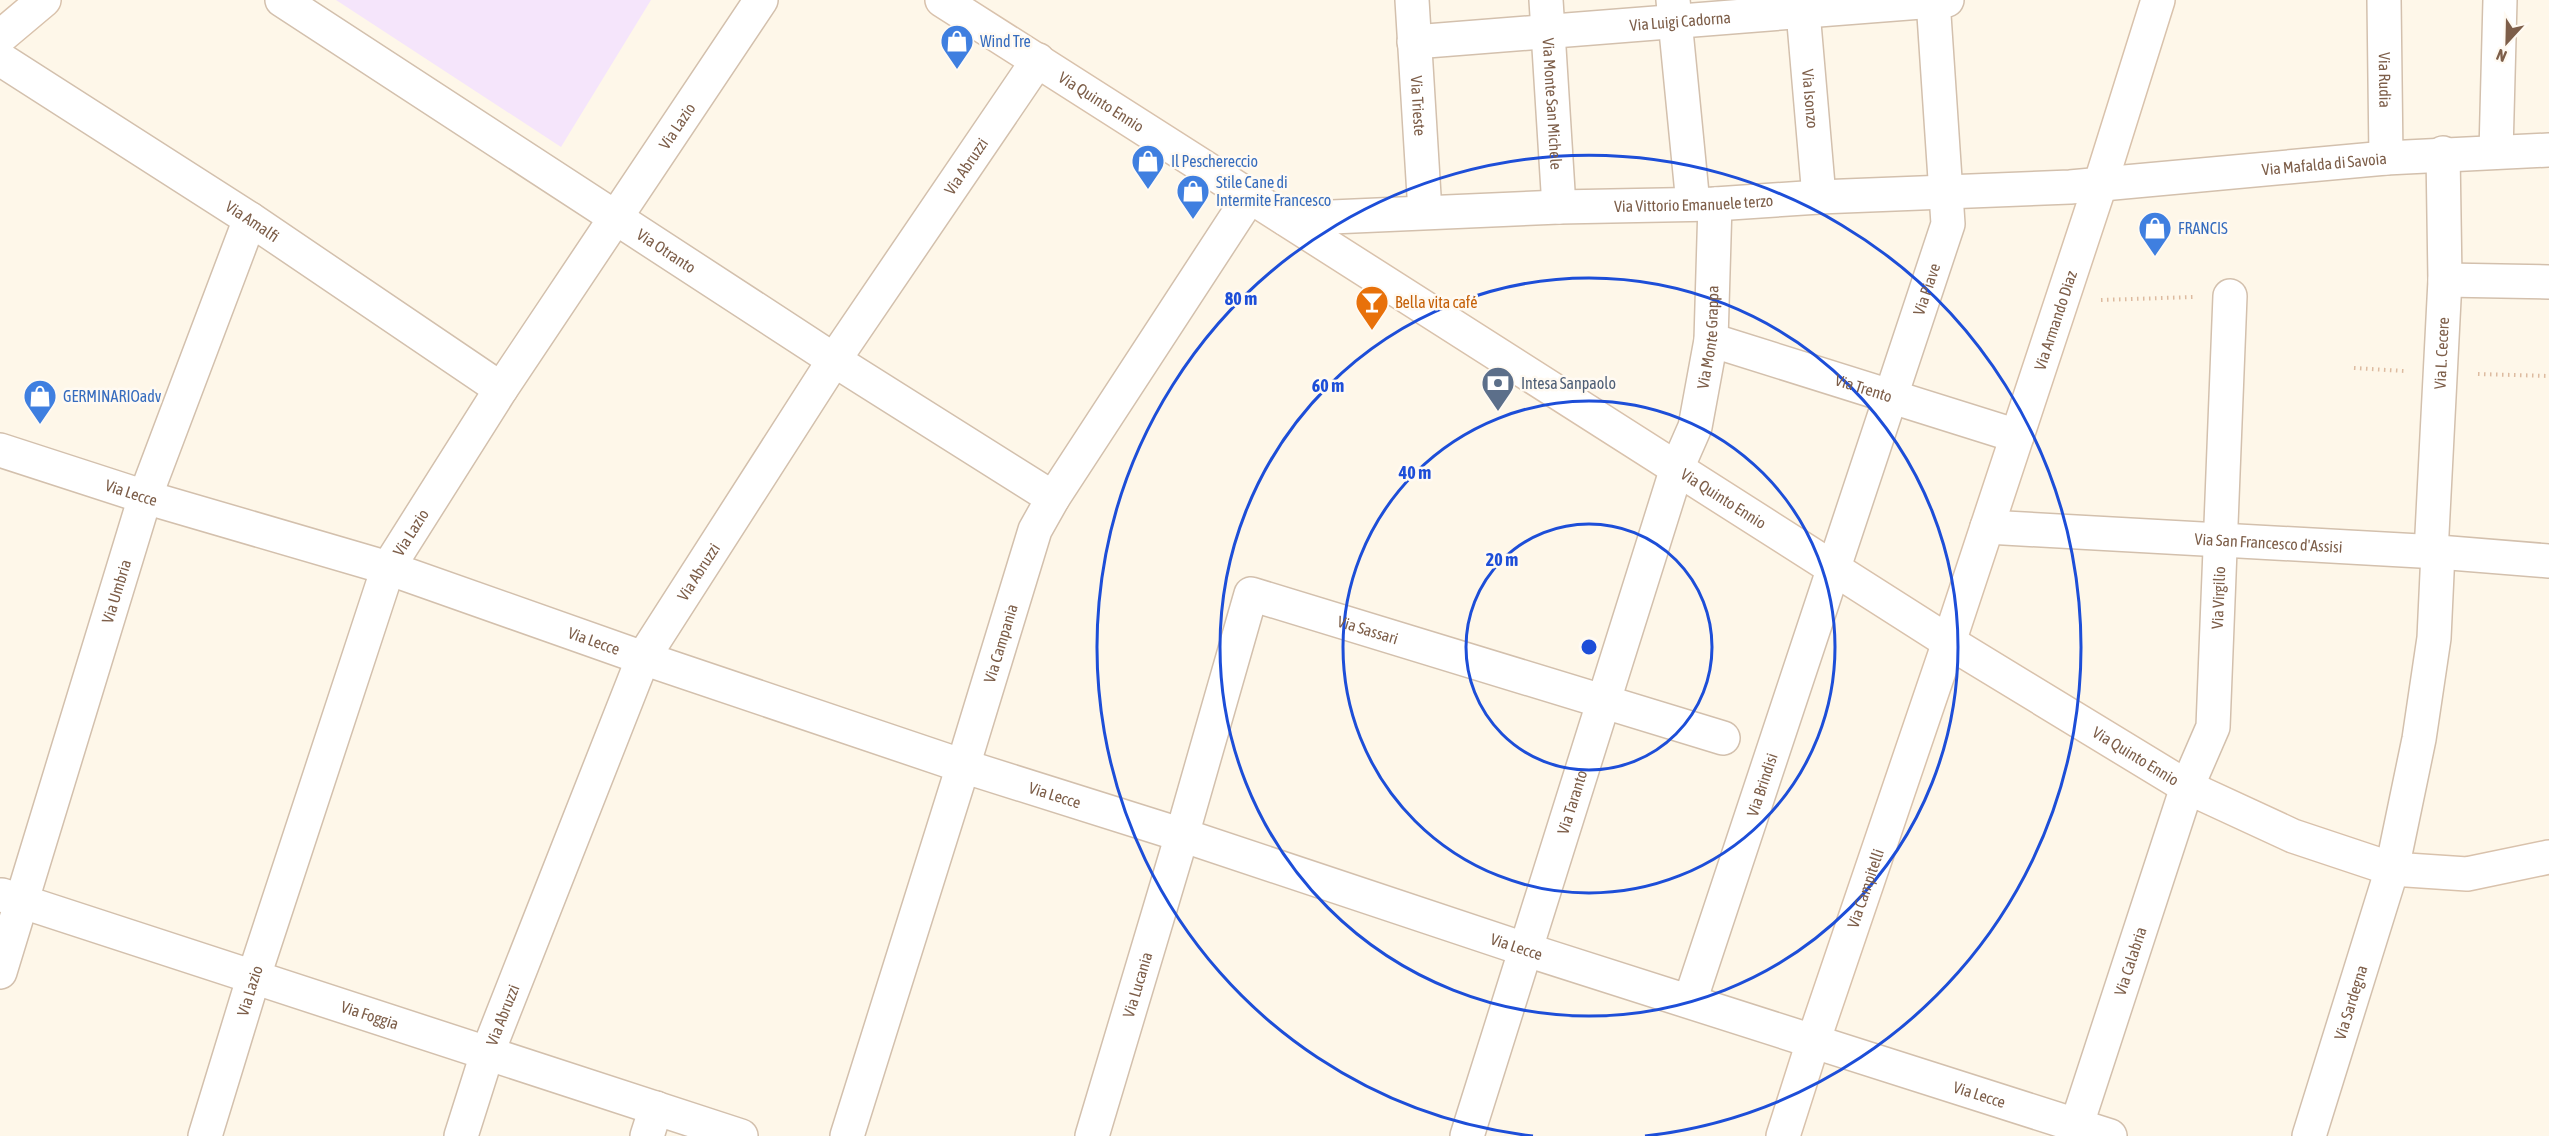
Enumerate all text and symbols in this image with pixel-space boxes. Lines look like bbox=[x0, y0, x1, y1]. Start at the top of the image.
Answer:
street label: Via Luigi Cadorna bbox=[1629, 8, 1731, 34]
north arrow bbox=[2477, 12, 2537, 72]
shop icon: Wind Tre bbox=[939, 23, 975, 70]
place label: Wind Tre bbox=[980, 32, 1031, 50]
street label: Via Monte San Michele bbox=[1539, 37, 1566, 170]
text: N bbox=[2494, 46, 2509, 66]
street label: Via Rudia bbox=[2376, 52, 2394, 108]
street label: Via Quinto Ennio bbox=[1055, 68, 1147, 135]
street label: Via Isonzo bbox=[1799, 68, 1822, 129]
street label: Via Trieste bbox=[1408, 75, 1429, 136]
street label: Via Lazio bbox=[655, 99, 699, 152]
street label: Via Abruzzi bbox=[940, 135, 991, 198]
shop icon: Il Peschereccio bbox=[1130, 143, 1166, 190]
street label: Via Mafalda di Savoia bbox=[2261, 149, 2387, 178]
place label: Il Peschereccio bbox=[1171, 152, 1258, 170]
shop icon: Stile Cane di Intermite Francesco bbox=[1175, 173, 1211, 220]
place label: Stile Cane di Intermite Francesco bbox=[1216, 173, 1331, 209]
street label: Via Vittorio Emanuele terzo bbox=[1614, 191, 1774, 215]
street label: Via Amalfi bbox=[222, 197, 283, 245]
shop icon: FRANCIS bbox=[2137, 210, 2173, 257]
place label: FRANCIS bbox=[2178, 219, 2228, 237]
street label: Via Otranto bbox=[634, 225, 699, 277]
street label: Via Piave bbox=[1909, 261, 1943, 317]
street label: Via Armando Diaz bbox=[2030, 268, 2080, 372]
bar icon: Bella vita café bbox=[1354, 284, 1390, 331]
street label: Via Monte Grappa bbox=[1693, 285, 1722, 390]
text: 80 m bbox=[1225, 288, 1257, 309]
place label: Bella vita café bbox=[1395, 293, 1478, 311]
street label: Via L. Cecere bbox=[2430, 317, 2452, 390]
bank icon: Intesa Sanpaolo bbox=[1480, 365, 1516, 412]
street label: Via Trento bbox=[1833, 370, 1895, 405]
place label: Intesa Sanpaolo bbox=[1521, 374, 1616, 393]
text: 60 m bbox=[1312, 375, 1344, 396]
shop icon: GERMINARIOadv bbox=[22, 378, 58, 425]
place label: GERMINARIOadv bbox=[63, 387, 162, 405]
text: 40 m bbox=[1398, 462, 1431, 483]
street label: Via Quinto Ennio bbox=[1678, 465, 1770, 532]
street label: Via Lecce bbox=[103, 476, 159, 509]
street label: Via Lazio bbox=[389, 506, 432, 559]
street label: Via San Francesco d'Assisi bbox=[2194, 530, 2343, 556]
street label: Via Abruzzi bbox=[673, 540, 723, 604]
text: 20 m bbox=[1486, 549, 1518, 570]
street label: Via Umbria bbox=[98, 557, 134, 625]
street label: Via Virgilio bbox=[2208, 566, 2229, 629]
street label: Via Campania bbox=[980, 602, 1021, 685]
street label: Via Sassari bbox=[1335, 612, 1400, 647]
street label: Via Lecce bbox=[566, 623, 622, 658]
centre of rings bbox=[1579, 637, 1599, 657]
street label: Via Quinto Ennio bbox=[2090, 723, 2182, 789]
street label: Via Brindisi bbox=[1743, 751, 1781, 819]
street label: Via Taranto bbox=[1553, 768, 1590, 836]
street label: Via Lecce bbox=[1027, 778, 1083, 812]
street label: Via Campitelli bbox=[1843, 846, 1887, 930]
street label: Via Calabria bbox=[2111, 925, 2150, 998]
street label: Via Lecce bbox=[1488, 929, 1545, 963]
street label: Via Lucania bbox=[1119, 950, 1156, 1019]
street label: Via Lazio bbox=[233, 963, 266, 1018]
street label: Via Sardegna bbox=[2331, 963, 2371, 1042]
street label: Via Abruzzi bbox=[482, 982, 523, 1048]
street label: Via Foggia bbox=[339, 997, 401, 1033]
street label: Via Lecce bbox=[1951, 1078, 2008, 1111]

